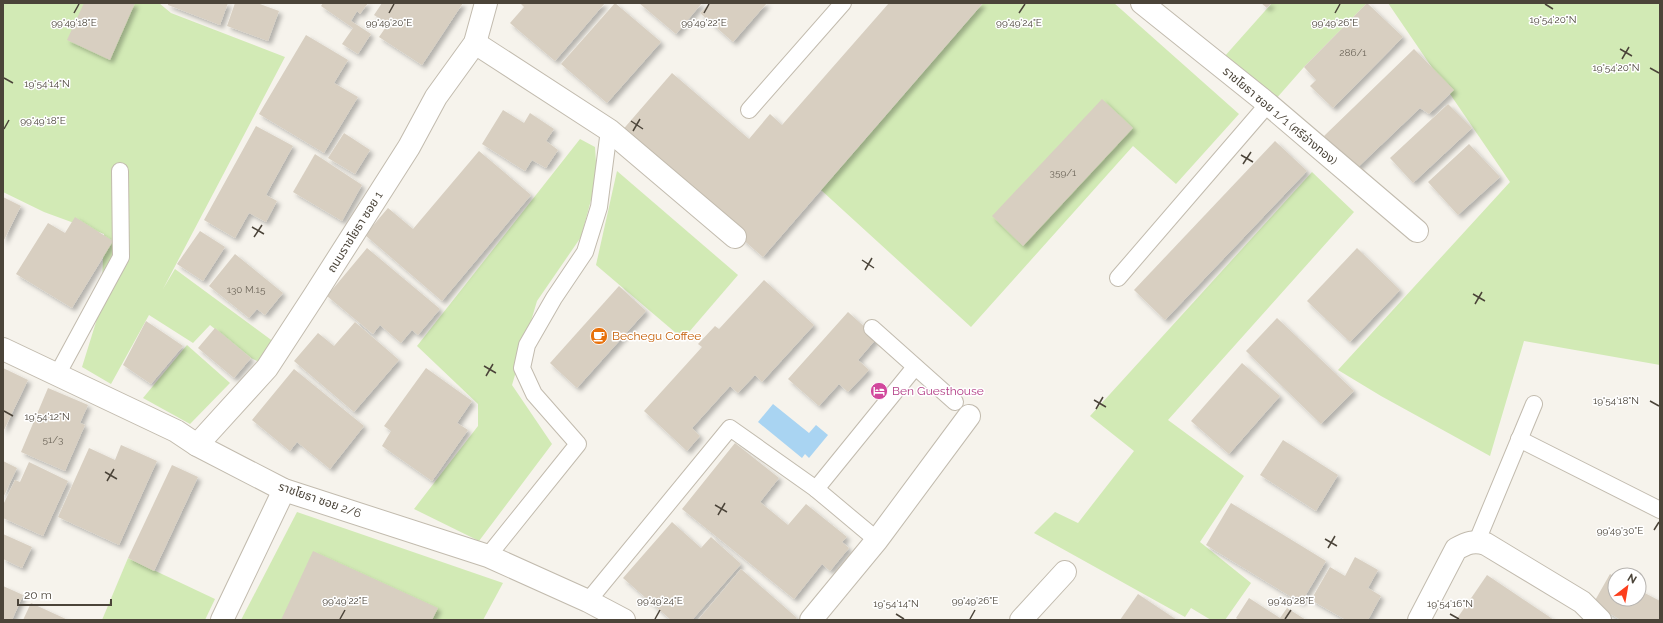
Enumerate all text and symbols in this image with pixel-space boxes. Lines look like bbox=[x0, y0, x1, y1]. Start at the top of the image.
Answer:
text: 19°54'20"N bbox=[1529, 14, 1577, 25]
text: 99°49'18"E bbox=[51, 17, 97, 28]
text: 99°49'20"E bbox=[366, 17, 412, 28]
text: 99°49'22"E bbox=[681, 17, 727, 28]
text: 99°49'24"E bbox=[996, 17, 1042, 28]
text: 99°49'26"E bbox=[1312, 17, 1358, 28]
house number: 286/1 bbox=[1339, 47, 1367, 58]
text: 19°54'20"N bbox=[1592, 62, 1640, 73]
street label: ราชโยธา ซอย 1/1 (ศรีอ่างทอง) bbox=[1220, 64, 1340, 168]
text: 19°54'14"N bbox=[24, 78, 70, 89]
text: 99°49'18"E bbox=[20, 115, 66, 126]
house number: 359/1 bbox=[1050, 167, 1077, 178]
street label: ถนนราชโยธา ซอย 1 bbox=[324, 189, 386, 275]
house number: 130 M.15 bbox=[227, 284, 266, 295]
cafe icon: Bechegu Coffee bbox=[589, 326, 609, 346]
place label: Bechegu Coffee bbox=[612, 329, 701, 343]
hotel icon: Ben Guesthouse bbox=[869, 381, 889, 401]
place label: Ben Guesthouse bbox=[892, 384, 984, 398]
text: 19°54'18"N bbox=[1593, 395, 1639, 406]
text: 19°54'12"N bbox=[24, 411, 70, 422]
house number: 51/3 bbox=[43, 434, 63, 445]
street label: ราชโยธา ซอย 2/6 bbox=[277, 479, 363, 521]
text: 99°49'30"E bbox=[1597, 525, 1643, 536]
north arrow bbox=[1607, 567, 1647, 607]
text: N bbox=[1625, 571, 1639, 587]
scale bar bbox=[18, 581, 111, 607]
text: 20 m bbox=[24, 588, 52, 602]
text: 99°49'22"E bbox=[322, 595, 368, 606]
text: 99°49'24"E bbox=[637, 595, 683, 606]
text: 99°49'26"E bbox=[952, 595, 998, 606]
text: 99°49'28"E bbox=[1268, 595, 1314, 606]
text: 19°54'14"N bbox=[873, 598, 919, 609]
text: 19°54'16"N bbox=[1427, 598, 1473, 609]

